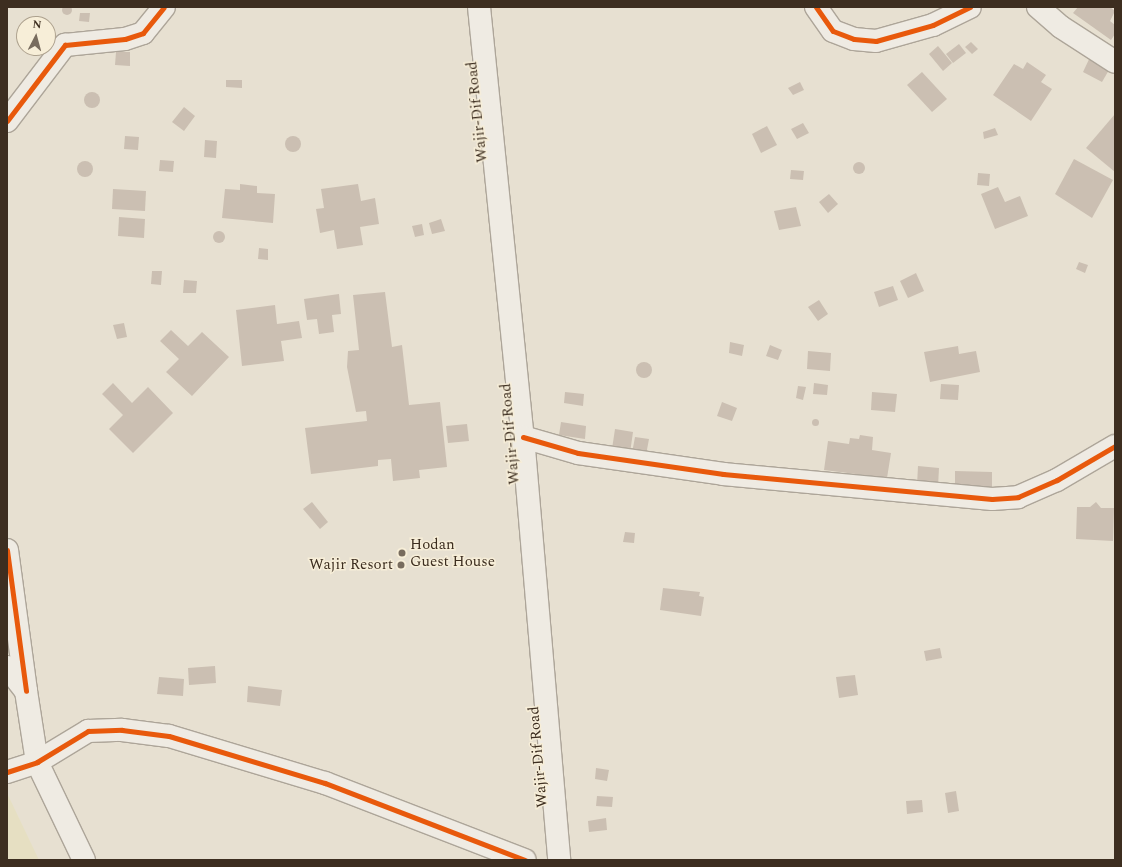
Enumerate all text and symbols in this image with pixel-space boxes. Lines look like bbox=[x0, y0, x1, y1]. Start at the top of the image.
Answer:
north arrow bbox=[16, 16, 56, 56]
text: N bbox=[32, 16, 43, 33]
street label: Wajir-Dif Road bbox=[463, 61, 491, 163]
street label: Wajir-Dif Road bbox=[497, 383, 523, 485]
place label: Hodan Guest House bbox=[410, 535, 495, 570]
marker: Hodan Guest House bbox=[397, 548, 407, 558]
place label: Wajir Resort bbox=[309, 556, 393, 574]
marker: Wajir Resort bbox=[396, 560, 406, 570]
street label: Wajir-Dif Road bbox=[525, 706, 551, 808]

